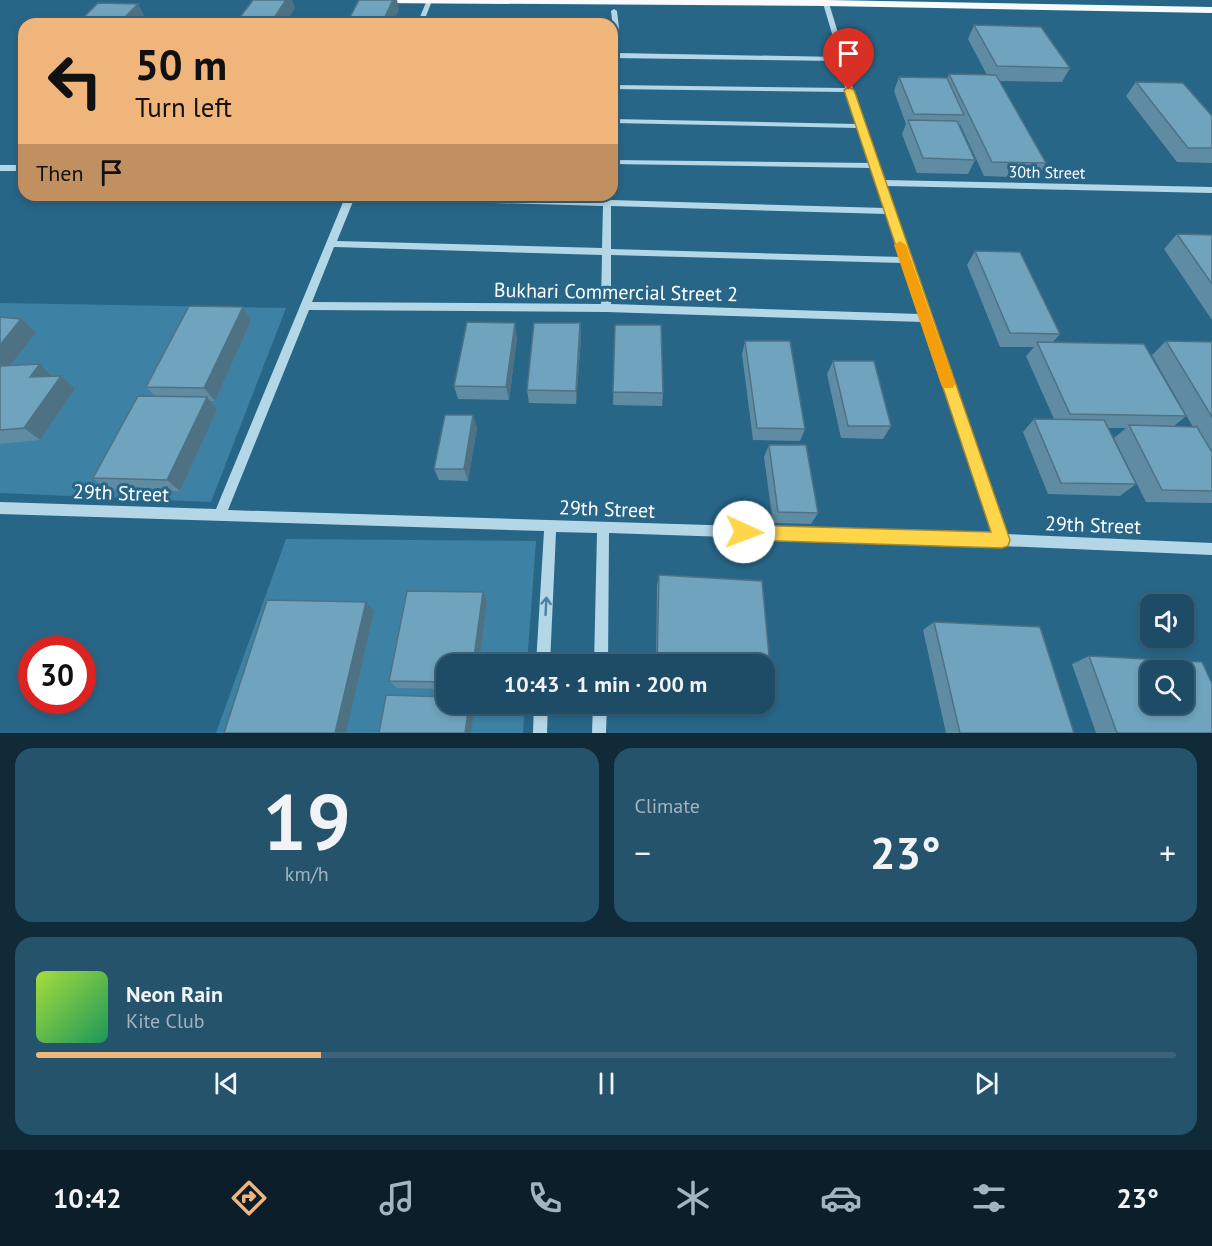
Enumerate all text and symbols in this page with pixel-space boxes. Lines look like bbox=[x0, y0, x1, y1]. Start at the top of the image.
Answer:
pin bbox=[823, 28, 874, 90]
text: 50 m bbox=[135, 37, 227, 92]
icon: arrive bbox=[832, 37, 865, 70]
icon: left bbox=[36, 42, 114, 120]
text: Turn left bbox=[135, 90, 232, 124]
icon: arrive bbox=[95, 156, 128, 189]
text: Then bbox=[36, 159, 83, 187]
street label: 30th Street bbox=[1008, 161, 1086, 183]
street label: Bukhari Commercial Street 2 bbox=[494, 277, 738, 307]
street label: 29th Street bbox=[73, 478, 170, 508]
street label: 29th Street bbox=[559, 494, 656, 524]
position arrow bbox=[712, 500, 776, 564]
street label: 29th Street bbox=[1045, 510, 1142, 540]
map controls bbox=[1140, 594, 1194, 714]
button: sound bbox=[1140, 594, 1194, 648]
one-way arrow bbox=[541, 597, 552, 617]
speed limit sign: 30 bbox=[18, 636, 96, 714]
button: search bbox=[1140, 660, 1194, 714]
text: 10:43 · 1 min · 200 m bbox=[504, 670, 707, 698]
text: 19 bbox=[263, 771, 351, 872]
text: Climate bbox=[635, 793, 700, 819]
text: 23° bbox=[870, 823, 941, 881]
text: − bbox=[635, 831, 651, 874]
text: + bbox=[1159, 831, 1176, 874]
text: km/h bbox=[285, 861, 329, 887]
text: Neon Rain bbox=[126, 980, 223, 1008]
text: Kite Club bbox=[126, 1008, 204, 1034]
icon: previous bbox=[210, 1067, 243, 1100]
icon: pause bbox=[590, 1067, 623, 1100]
icon: next bbox=[970, 1067, 1003, 1100]
icon: directions bbox=[228, 1177, 270, 1219]
icon: music bbox=[376, 1177, 418, 1219]
icon: phone bbox=[524, 1177, 566, 1219]
icon: climate bbox=[672, 1177, 714, 1219]
icon: car bbox=[820, 1177, 862, 1219]
icon: filters bbox=[968, 1177, 1010, 1219]
text: 10:42 bbox=[53, 1181, 122, 1215]
text: 23° bbox=[1116, 1181, 1159, 1215]

